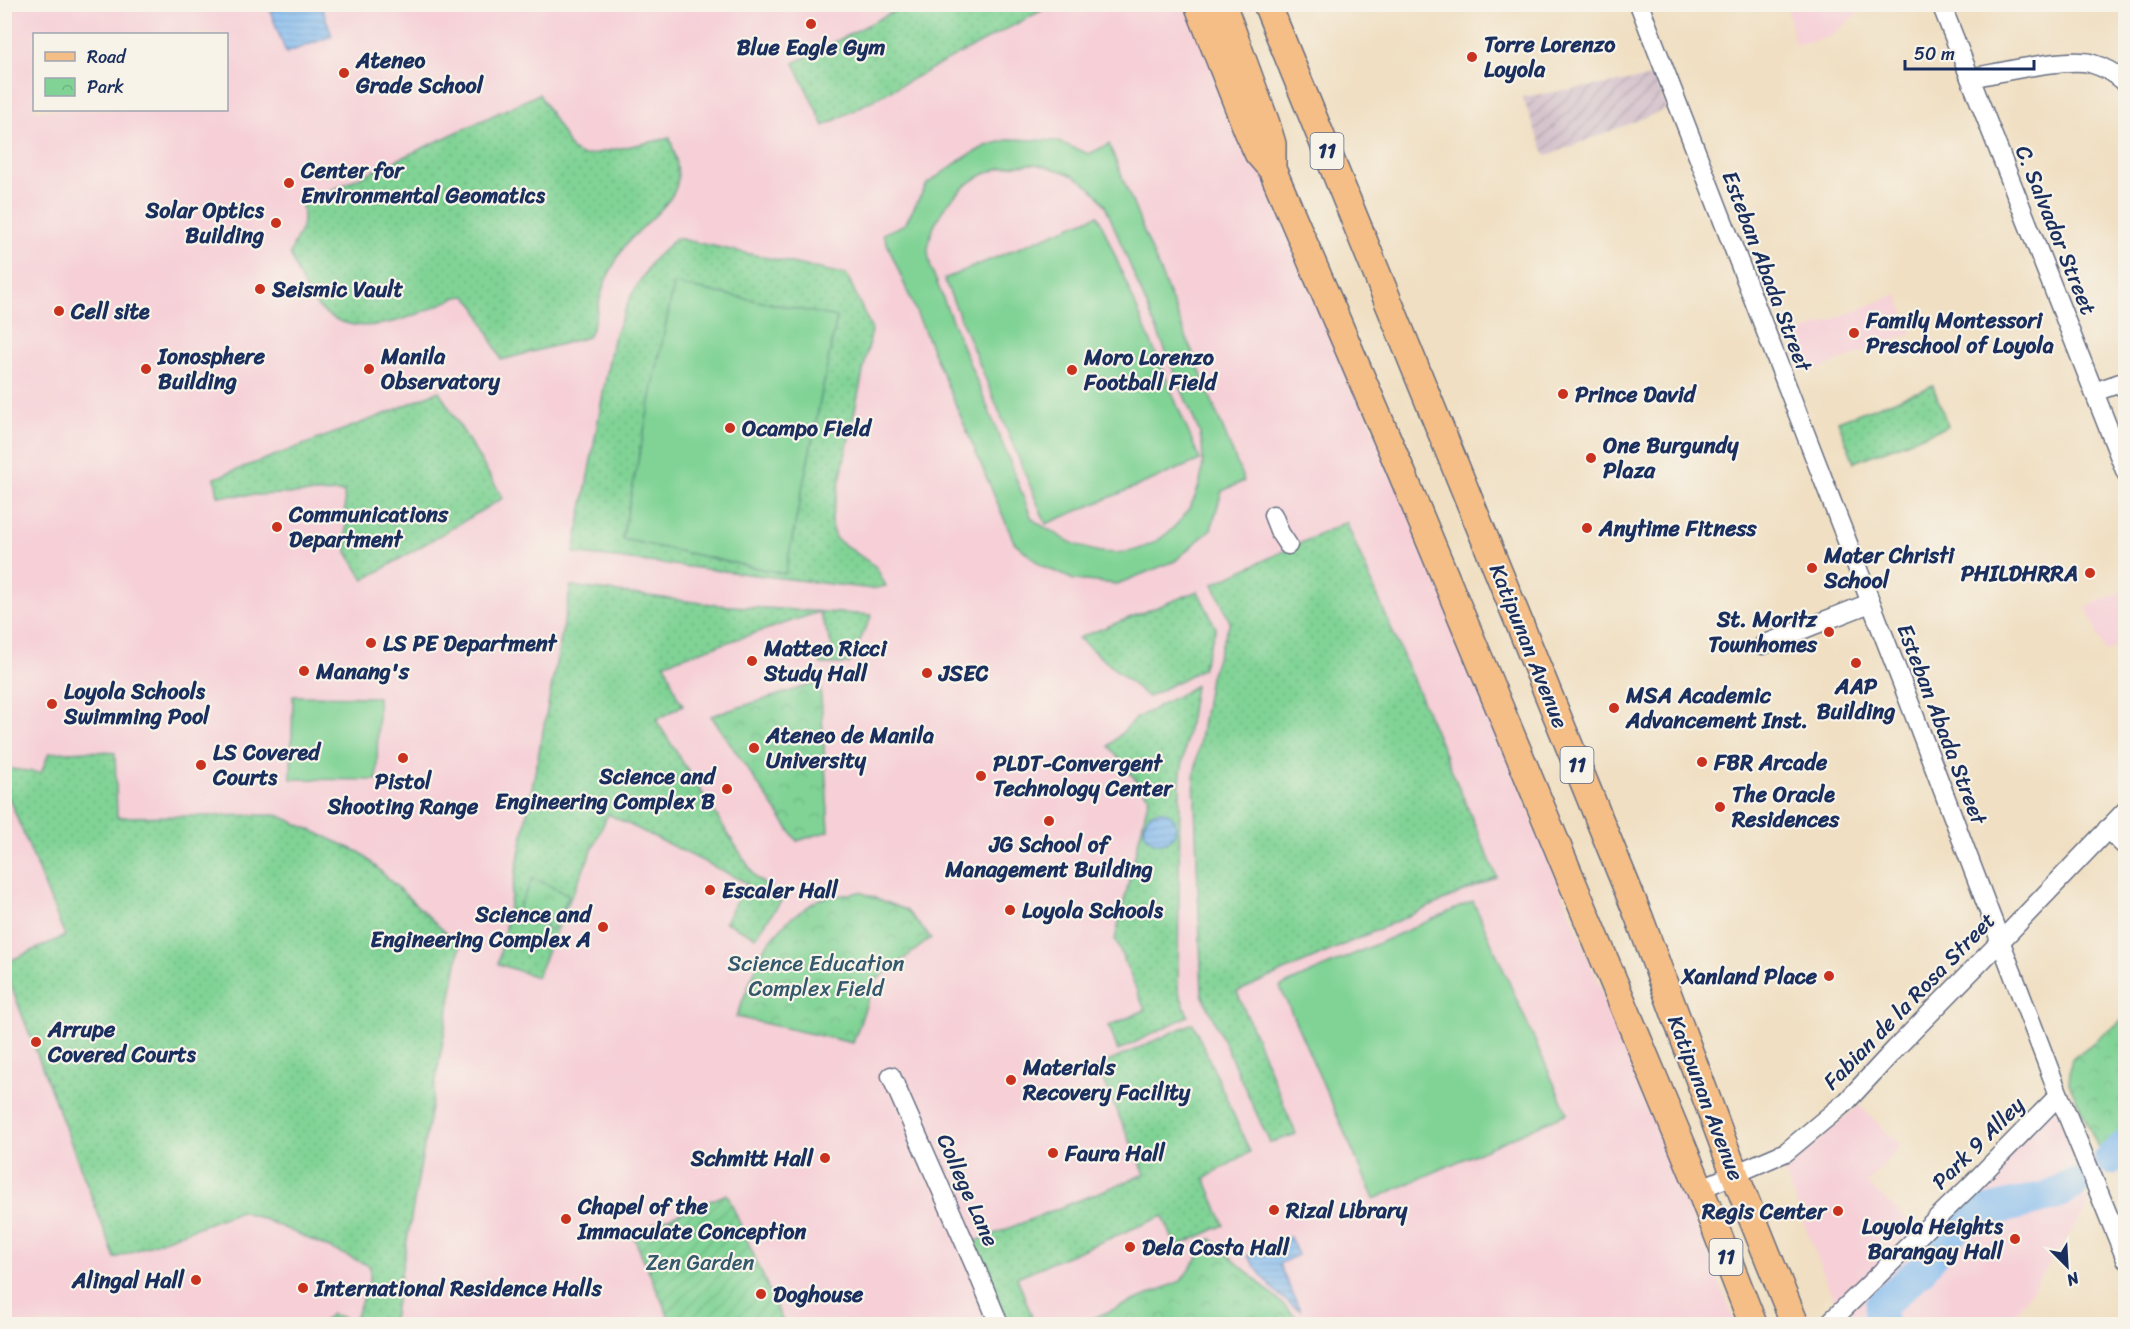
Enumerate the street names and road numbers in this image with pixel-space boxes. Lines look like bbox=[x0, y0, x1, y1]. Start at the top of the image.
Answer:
road number: 11 bbox=[1310, 133, 1344, 169]
street label: C. Salvador Street bbox=[2004, 139, 2108, 321]
street label: Esteban Abada Street bbox=[1711, 165, 1824, 378]
street label: Katipunan Avenue bbox=[1478, 558, 1580, 734]
street label: Esteban Abada Street bbox=[1886, 618, 1999, 831]
road number: 11 bbox=[1560, 747, 1594, 783]
street label: Fabian de la Rosa Street bbox=[1813, 902, 2005, 1099]
street label: Katipunan Avenue bbox=[1656, 1009, 1756, 1187]
street label: Park 9 Alley bbox=[1922, 1086, 2035, 1199]
street label: College Lane bbox=[926, 1127, 1010, 1253]
road number: 11 bbox=[1710, 1239, 1742, 1275]

